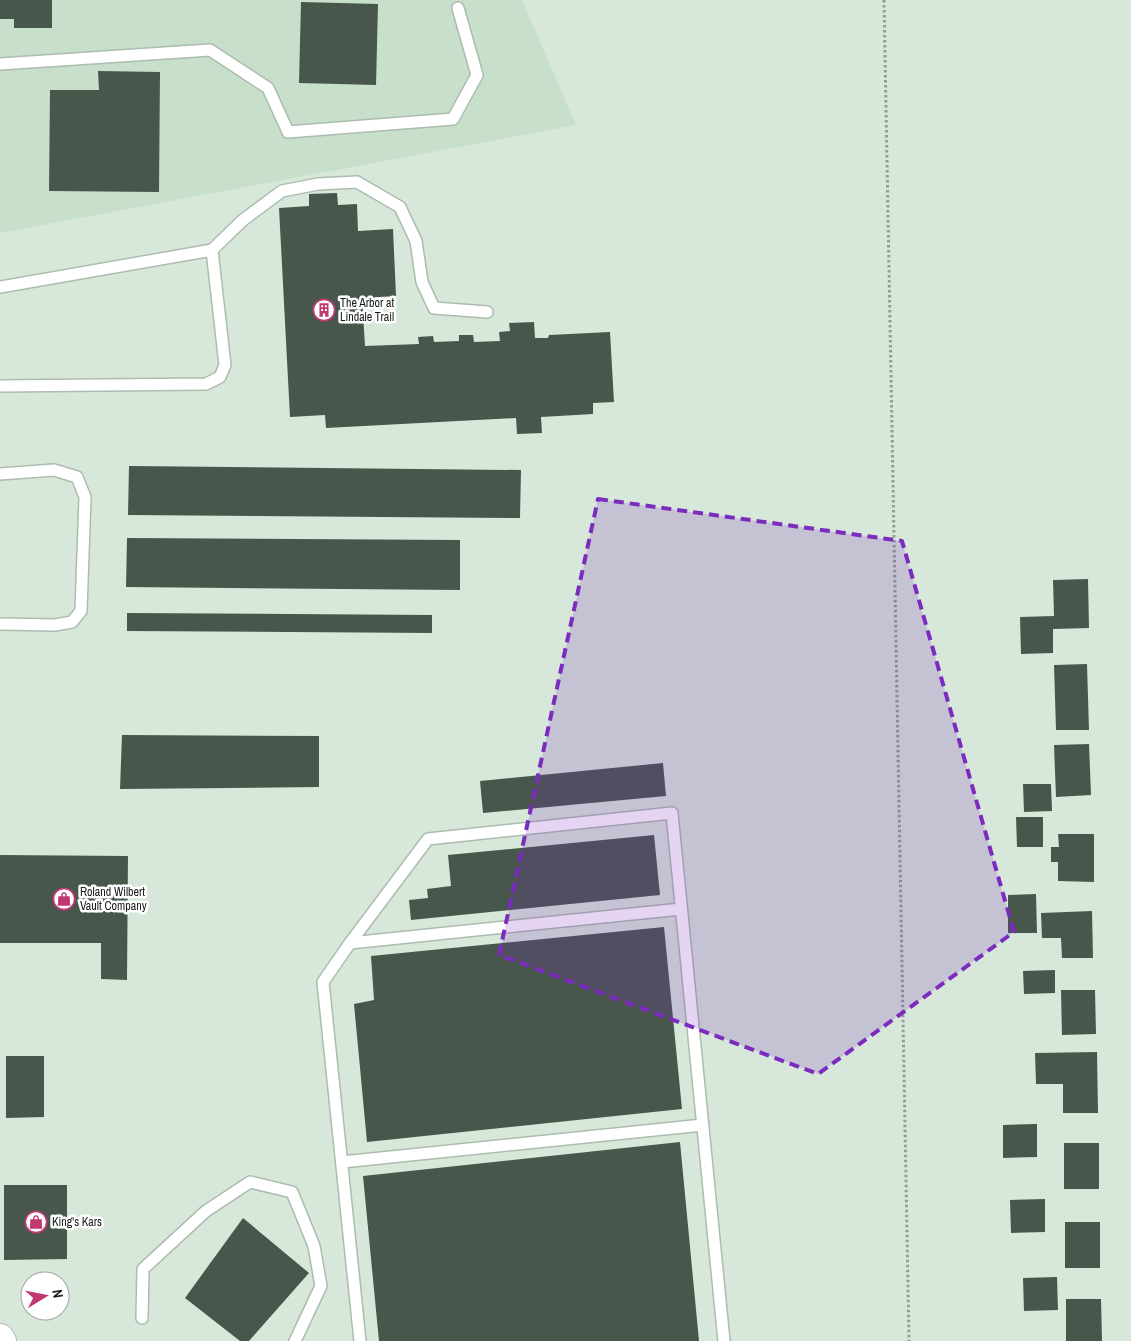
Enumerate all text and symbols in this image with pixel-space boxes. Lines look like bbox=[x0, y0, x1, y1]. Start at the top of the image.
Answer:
place label: The Arbor at Lindale Trail bbox=[340, 295, 394, 325]
building icon: The Arbor at Lindale Trail bbox=[312, 298, 336, 322]
place label: Roland Wilbert Vault Company bbox=[80, 884, 147, 914]
shop icon: Roland Wilbert Vault Company bbox=[52, 887, 76, 911]
shop icon: King's Kars bbox=[24, 1210, 48, 1234]
place label: King's Kars bbox=[52, 1214, 102, 1230]
north arrow bbox=[20, 1271, 70, 1321]
text: N bbox=[48, 1288, 67, 1299]

